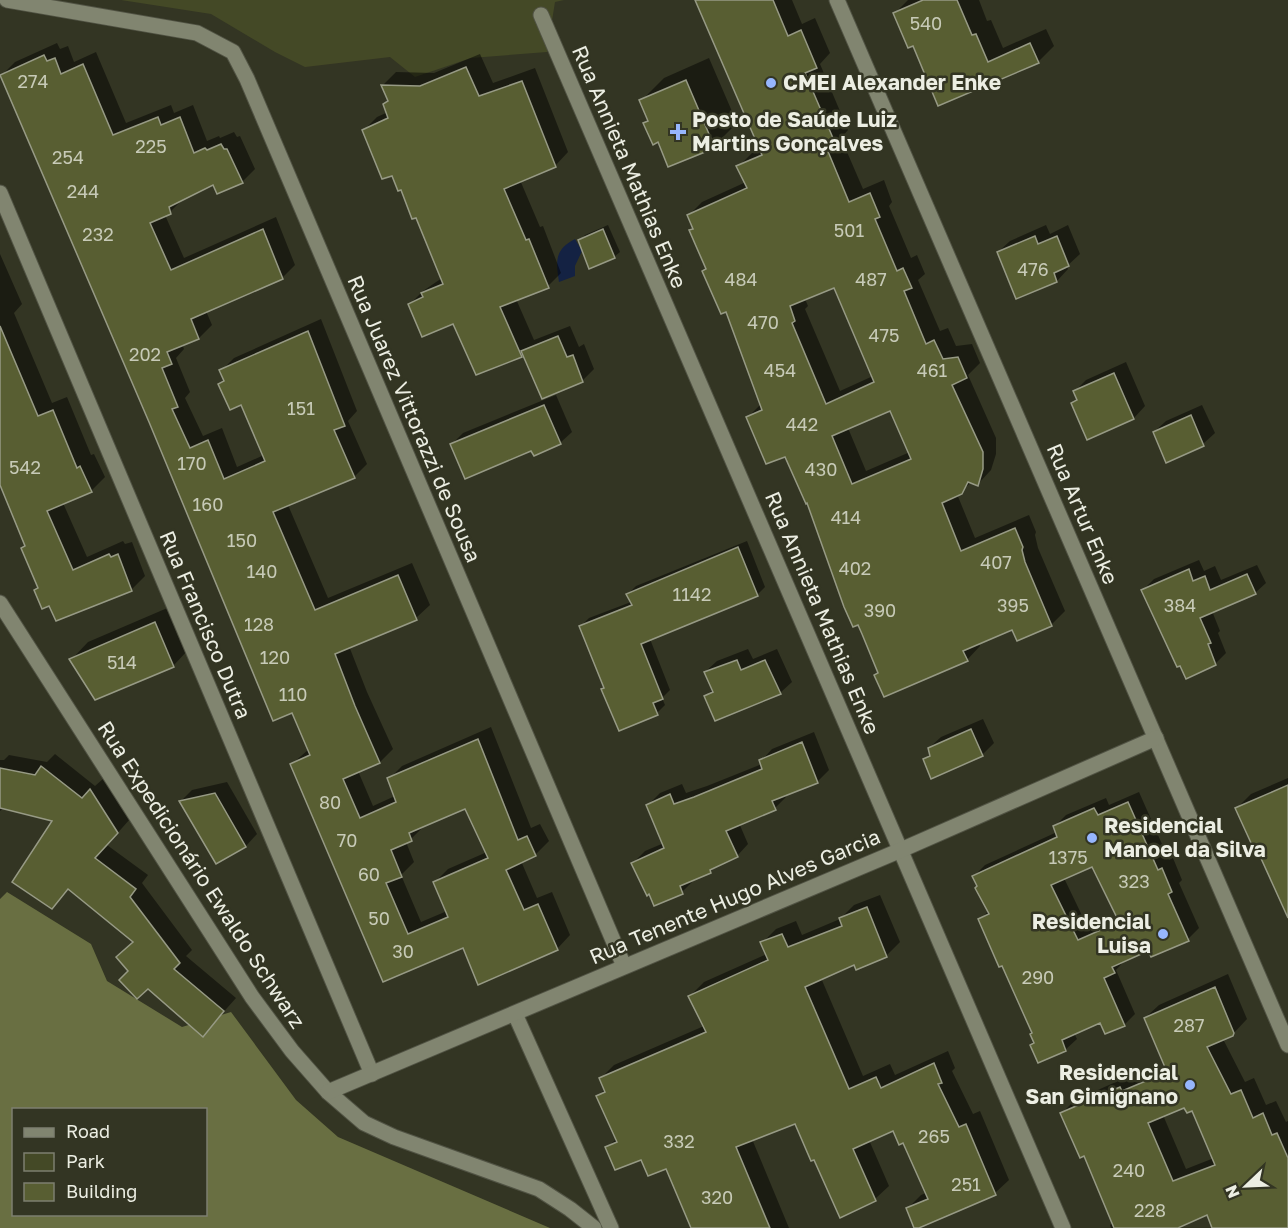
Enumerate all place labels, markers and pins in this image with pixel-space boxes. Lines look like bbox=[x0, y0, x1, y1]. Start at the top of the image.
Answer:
place label: CMEI Alexander Enke bbox=[783, 69, 1001, 95]
marker: CMEI Alexander Enke bbox=[764, 76, 778, 90]
place label: Posto de Saúde Luiz Martins Gonçalves bbox=[692, 106, 897, 156]
marker: Posto de Saúde Luiz Martins Gonçalves bbox=[669, 123, 687, 141]
place label: Residencial Manoel da Silva bbox=[1104, 812, 1266, 862]
marker: Residencial Manoel da Silva bbox=[1085, 831, 1099, 845]
place label: Residencial Luisa bbox=[1032, 908, 1151, 958]
marker: Residencial Luisa bbox=[1156, 927, 1170, 941]
place label: Residencial San Gimignano bbox=[1025, 1059, 1178, 1109]
marker: Residencial San Gimignano bbox=[1183, 1078, 1197, 1092]

